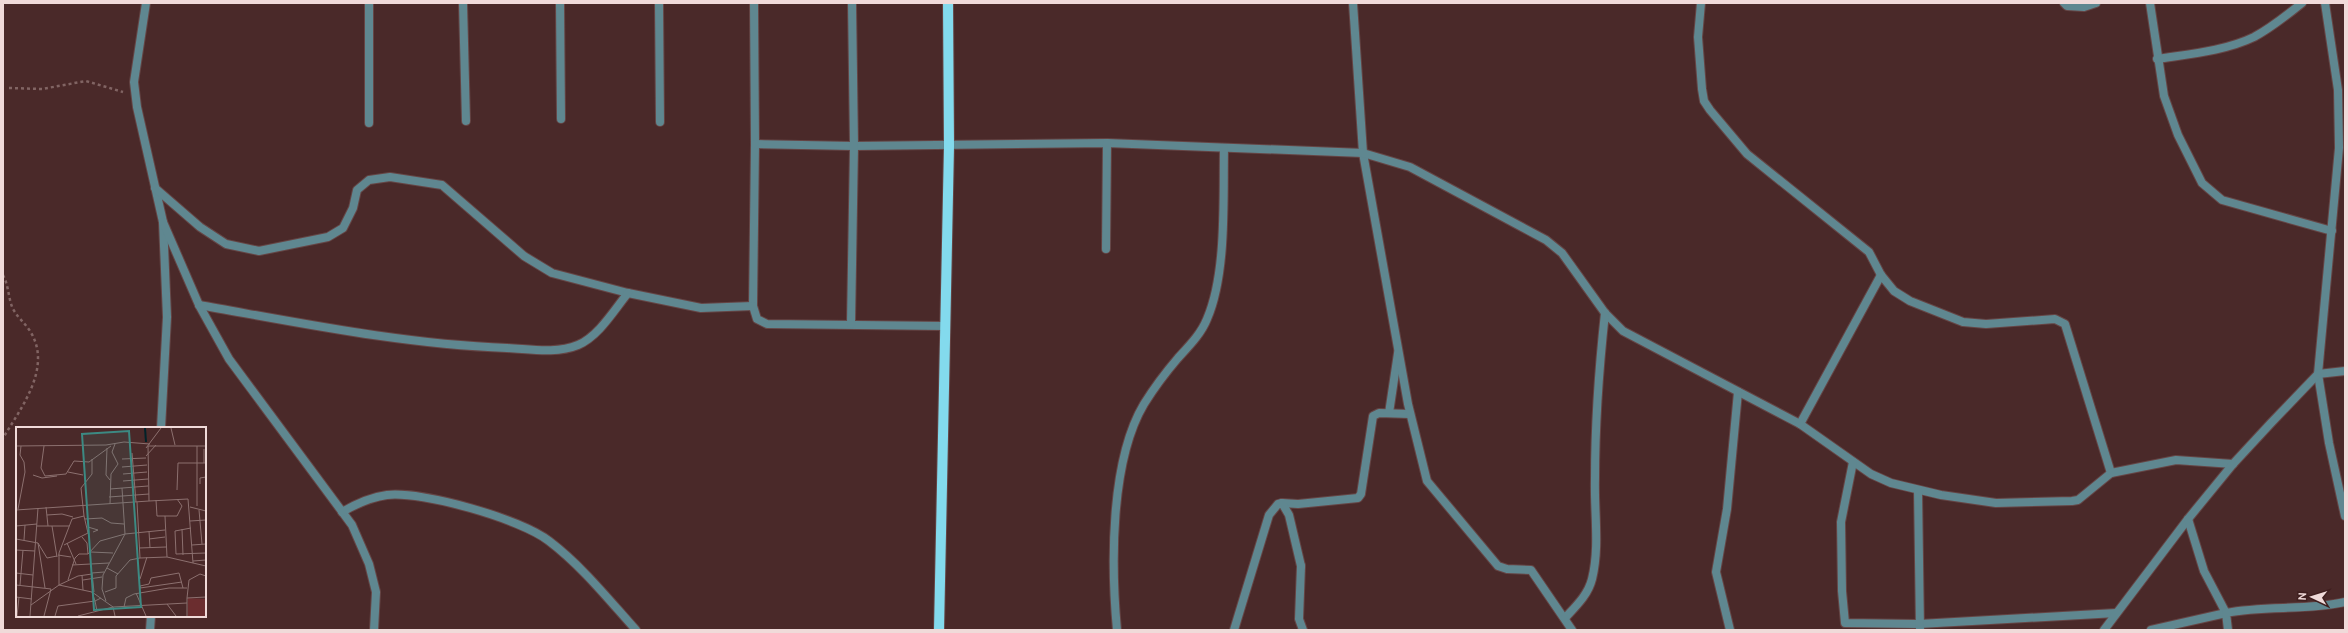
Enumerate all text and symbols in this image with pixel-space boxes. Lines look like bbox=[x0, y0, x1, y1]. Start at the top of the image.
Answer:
inset map bbox=[16, 427, 206, 617]
north arrow bbox=[2292, 577, 2332, 617]
text: N bbox=[2296, 592, 2308, 601]

